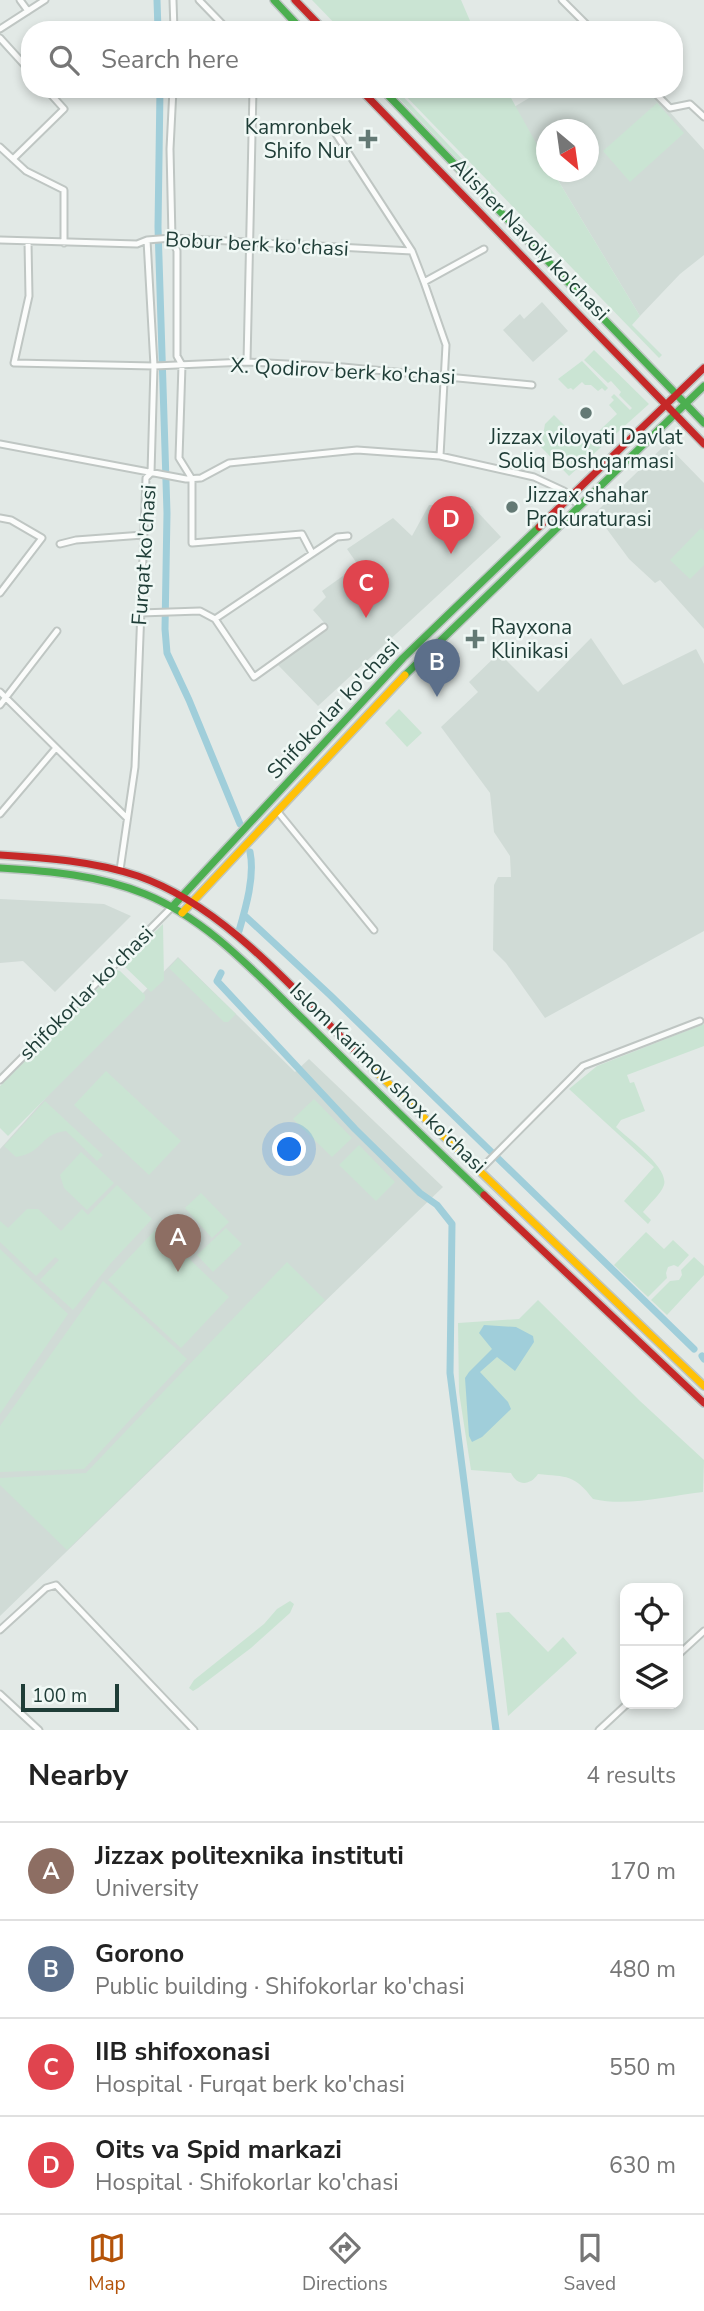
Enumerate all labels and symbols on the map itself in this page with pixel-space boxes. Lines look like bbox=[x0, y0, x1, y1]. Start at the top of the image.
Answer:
place label: Kamronbek Shifo Nur bbox=[245, 113, 352, 165]
north arrow bbox=[536, 119, 599, 182]
marker: Kamronbek Shifo Nur bbox=[358, 129, 378, 149]
street label: Alisher Navoiy ko'chasi bbox=[445, 151, 615, 327]
street label: Bobur berk ko'chasi bbox=[164, 225, 350, 263]
street label: X. Qodirov berk ko'chasi bbox=[230, 351, 456, 391]
marker: Jizzax viloyati Davlat Soliq Boshqarmasi bbox=[578, 405, 594, 421]
place label: Jizzax viloyati Davlat Soliq Boshqarmasi bbox=[488, 423, 683, 475]
place label: Jizzax shahar Prokuraturasi bbox=[525, 481, 652, 533]
street label: Furqat ko'chasi bbox=[125, 484, 163, 626]
pin: D bbox=[428, 496, 474, 554]
marker: Jizzax shahar Prokuraturasi bbox=[504, 499, 520, 515]
pin: C bbox=[343, 560, 389, 618]
place label: Rayxona Klinikasi bbox=[491, 613, 572, 665]
marker: Rayxona Klinikasi bbox=[465, 629, 485, 649]
street label: Shifokorlar ko'chasi bbox=[261, 633, 405, 785]
pin: B bbox=[414, 639, 460, 697]
street label: shifokorlar ko'chasi bbox=[13, 920, 159, 1066]
street label: Islom Karimov shox ko'chasi bbox=[284, 977, 492, 1179]
your location bbox=[272, 1132, 306, 1166]
pin: A bbox=[155, 1214, 201, 1272]
scale bar bbox=[21, 1681, 119, 1713]

